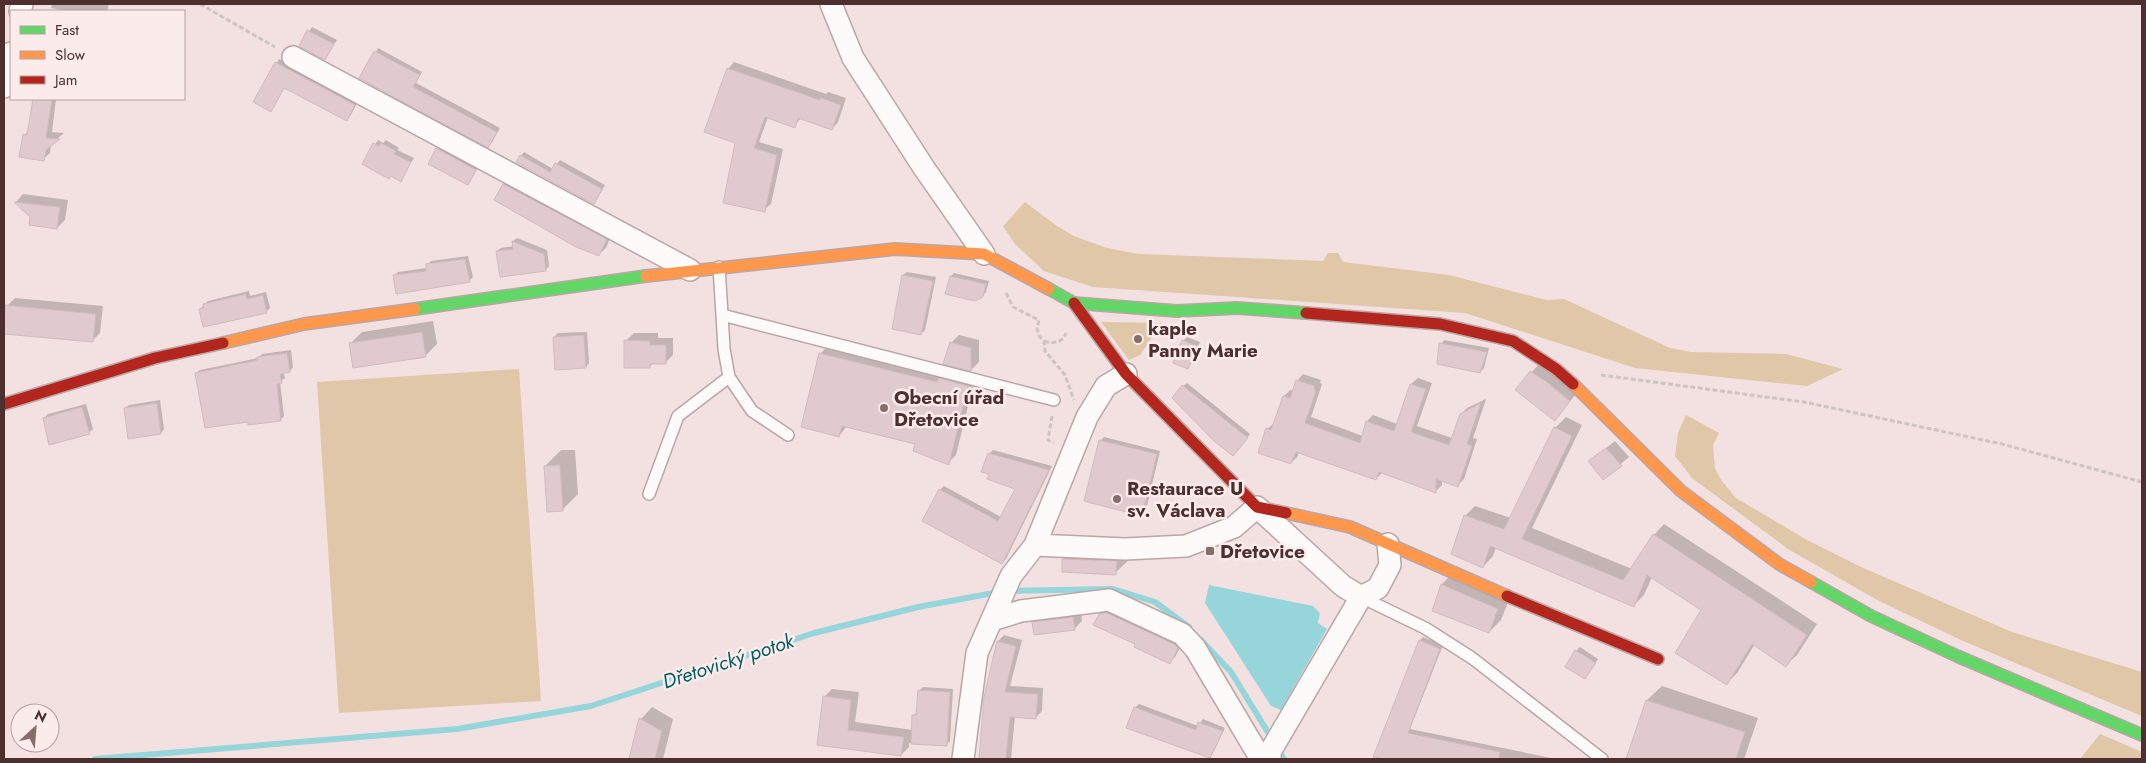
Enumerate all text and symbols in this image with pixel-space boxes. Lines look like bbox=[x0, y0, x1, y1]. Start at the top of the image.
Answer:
legend bbox=[10, 10, 185, 100]
text: Fast bbox=[55, 19, 79, 41]
text: Slow bbox=[55, 44, 86, 66]
text: Jam bbox=[53, 69, 78, 91]
place label: kaple Panny Marie bbox=[1148, 315, 1258, 364]
marker: kaple Panny Marie bbox=[1132, 333, 1144, 345]
place label: Obecní úřad Dřetovice bbox=[894, 384, 1004, 433]
marker: Obecní úřad Dřetovice bbox=[878, 402, 890, 414]
place label: Restaurace U sv. Václava bbox=[1127, 475, 1243, 524]
marker: Restaurace U sv. Václava bbox=[1111, 493, 1123, 505]
place label: Dřetovice bbox=[1220, 538, 1305, 565]
marker: Dřetovice bbox=[1204, 545, 1216, 557]
water label: Dřetovický potok bbox=[659, 626, 799, 696]
north arrow bbox=[10, 703, 60, 753]
text: N bbox=[31, 705, 50, 728]

